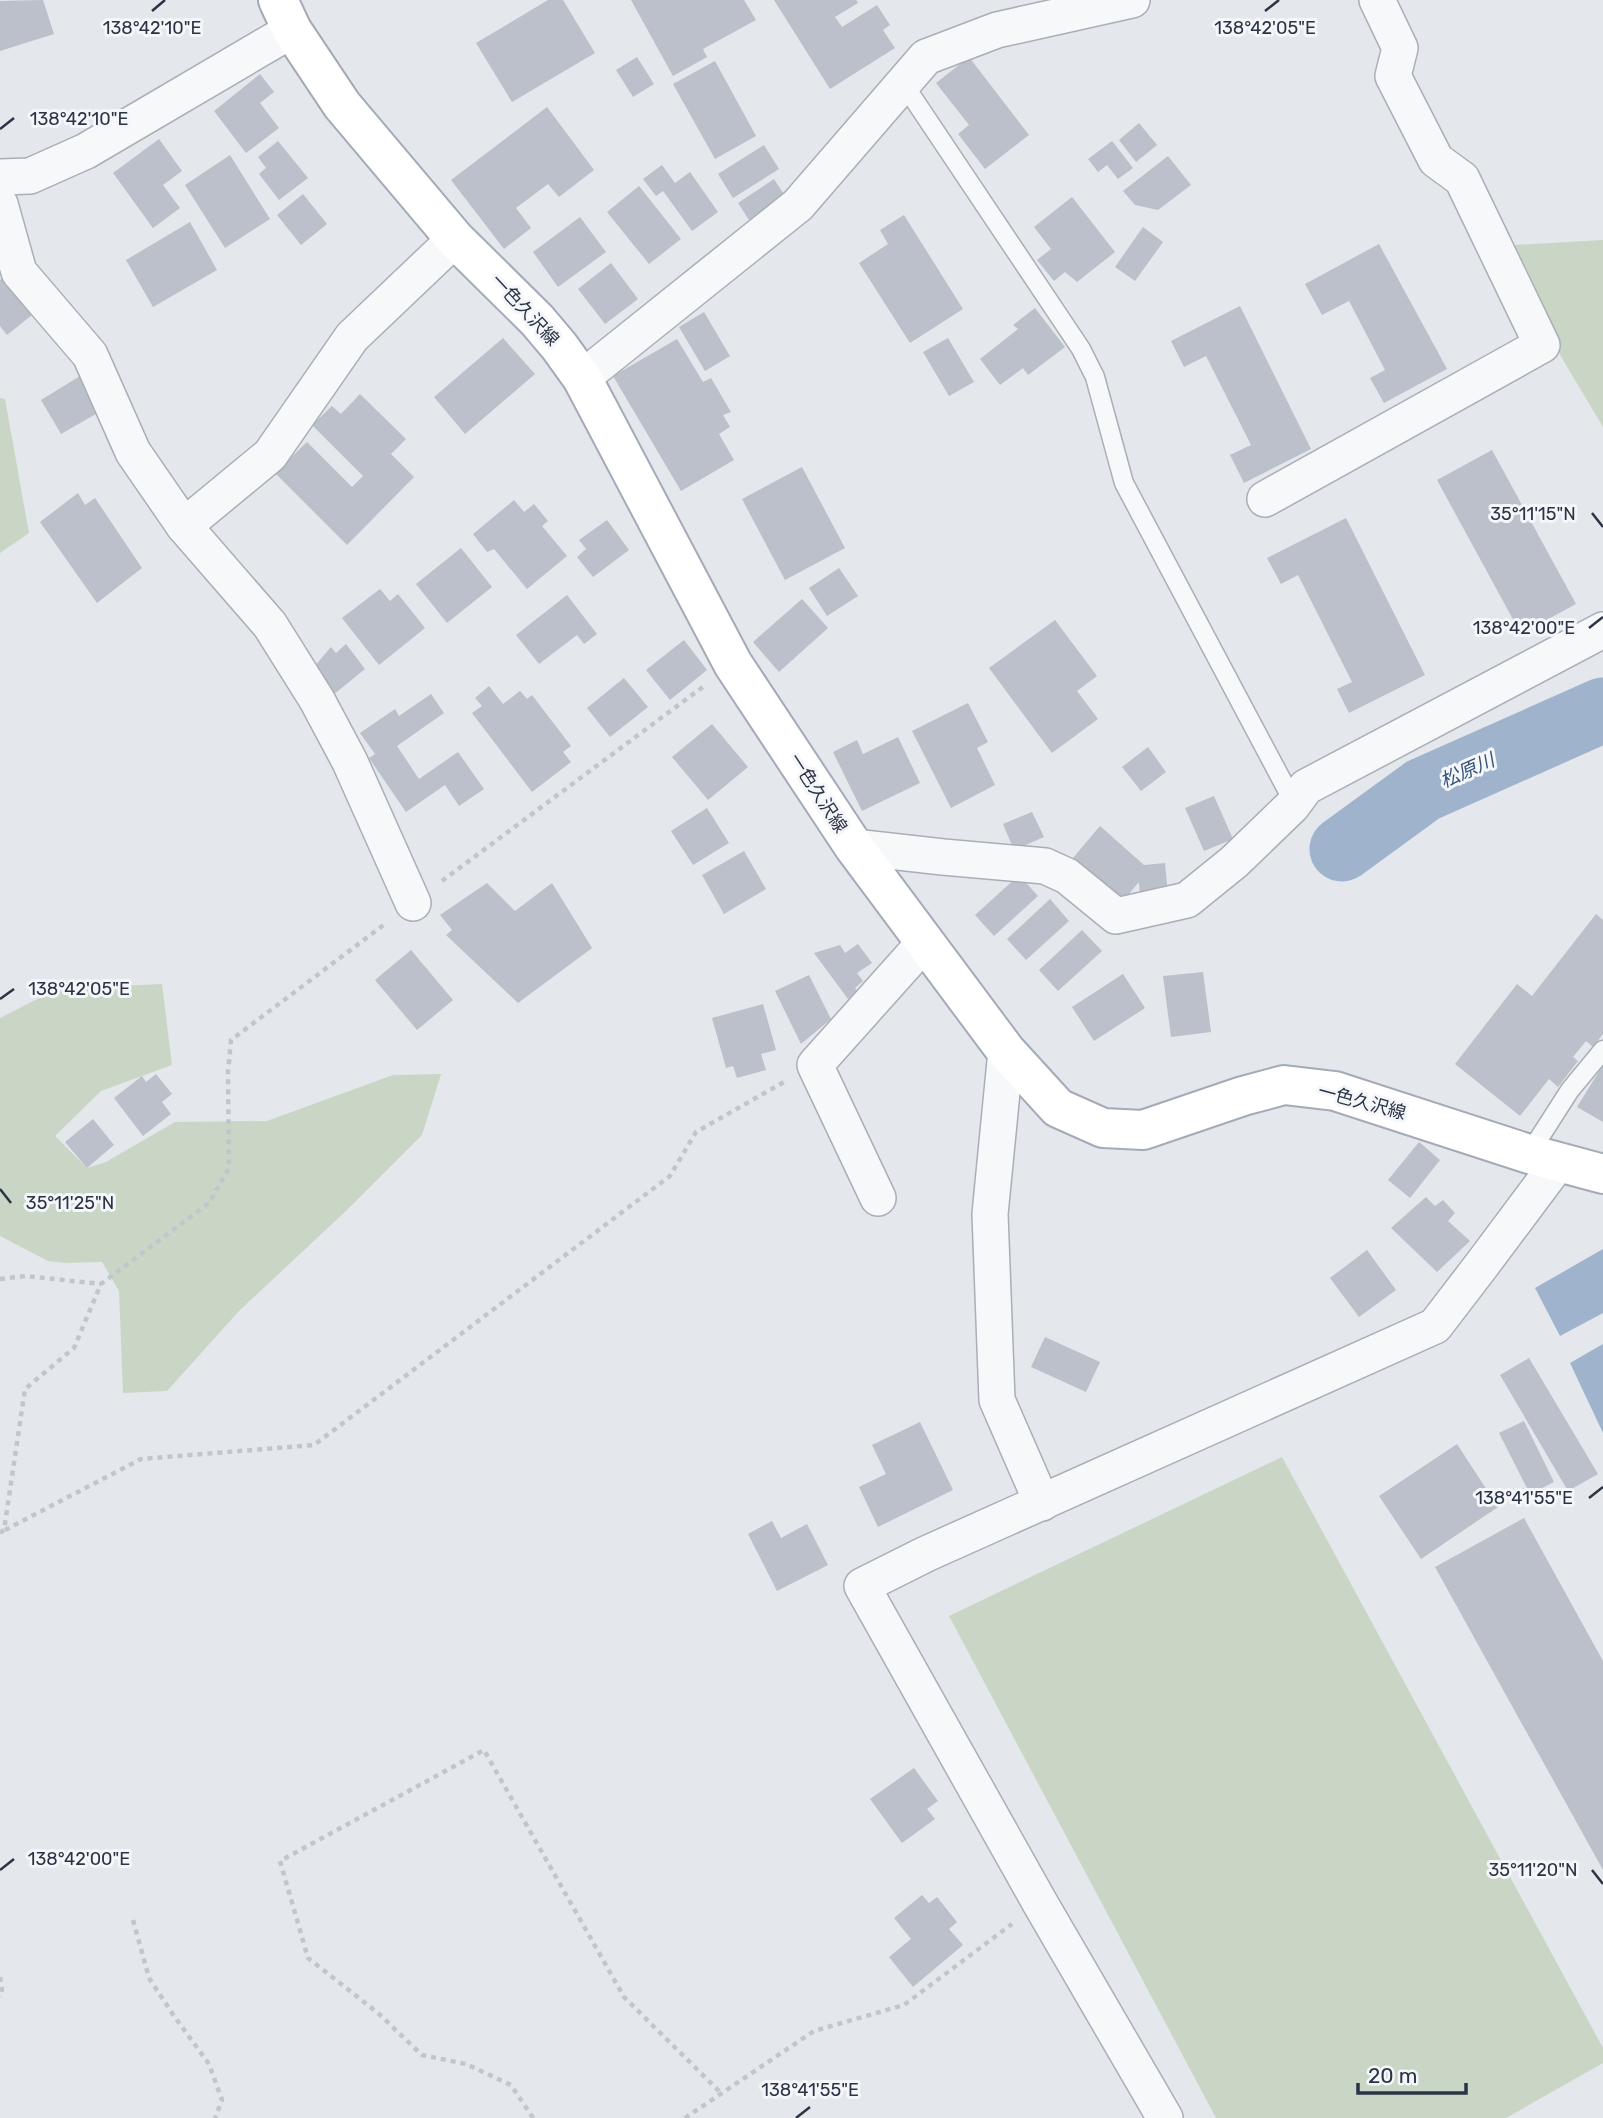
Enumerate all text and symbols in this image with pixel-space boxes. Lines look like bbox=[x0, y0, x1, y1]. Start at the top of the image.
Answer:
text: 138°42'10"E bbox=[103, 17, 201, 39]
text: 138°42'05"E bbox=[1214, 17, 1316, 39]
text: 138°42'10"E bbox=[30, 108, 128, 130]
street label: 一色久沢線 bbox=[486, 270, 564, 350]
text: 35°11'15"N bbox=[1490, 503, 1576, 525]
text: 138°42'00"E bbox=[1473, 617, 1575, 639]
water label: 松原川 bbox=[1436, 748, 1500, 793]
street label: 一色久沢線 bbox=[784, 749, 852, 837]
text: 138°42'05"E bbox=[28, 978, 130, 1000]
street label: 一色久沢線 bbox=[1316, 1080, 1408, 1124]
text: 35°11'25"N bbox=[26, 1192, 114, 1214]
text: 138°41'55"E bbox=[1475, 1487, 1573, 1509]
text: 138°42'00"E bbox=[28, 1848, 130, 1870]
text: 35°11'20"N bbox=[1488, 1859, 1578, 1881]
scale bar bbox=[1358, 2052, 1466, 2096]
text: 20 m bbox=[1368, 2063, 1417, 2088]
text: 138°41'55"E bbox=[761, 2079, 859, 2101]

